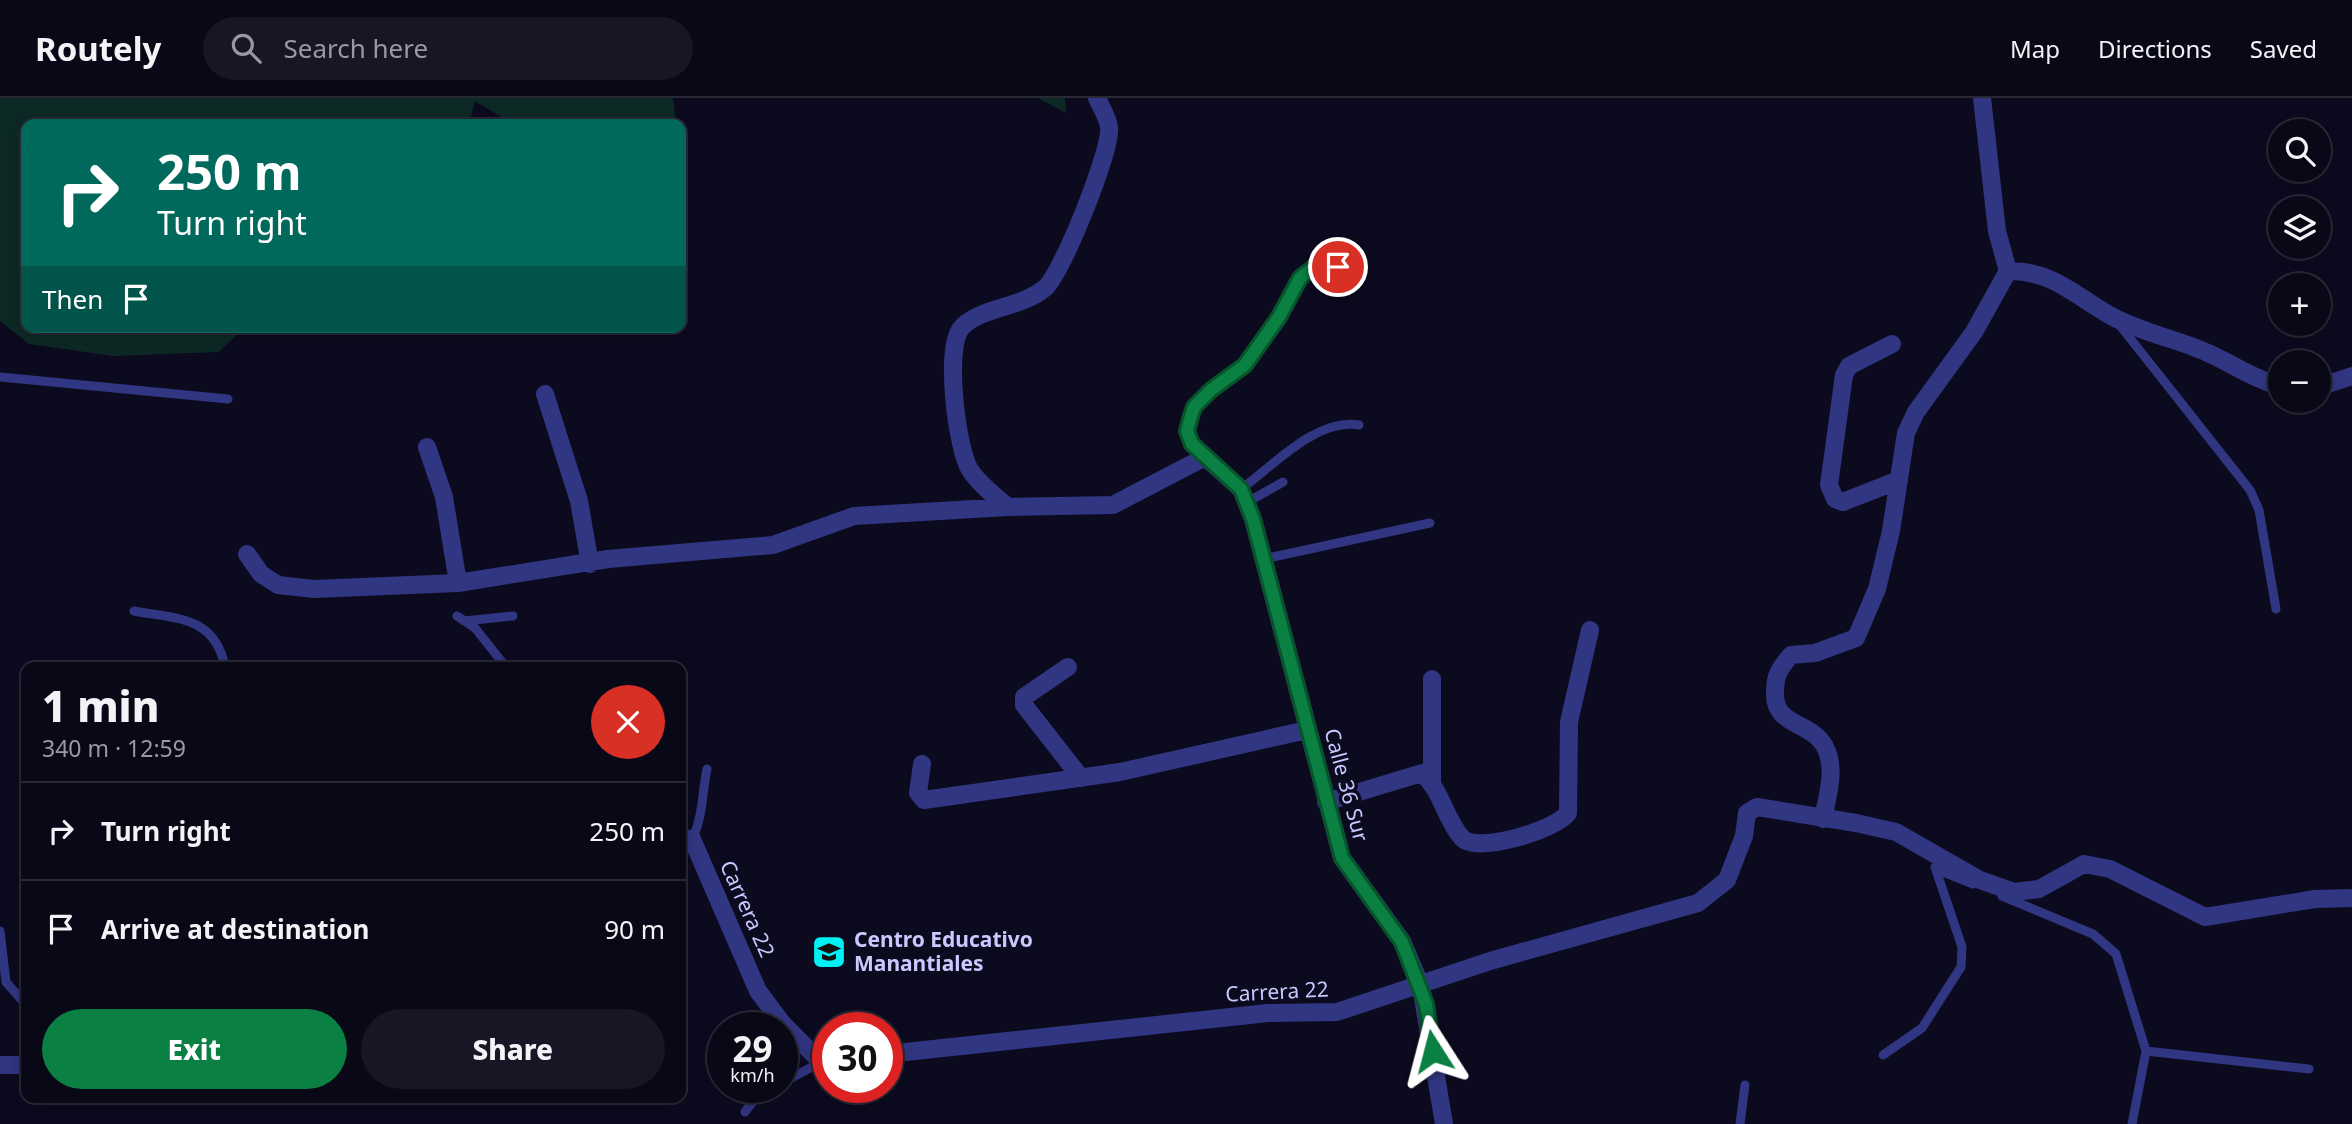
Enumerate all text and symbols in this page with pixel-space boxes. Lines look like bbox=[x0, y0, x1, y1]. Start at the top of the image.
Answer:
search box bbox=[203, 17, 693, 80]
text: Routely bbox=[35, 26, 161, 71]
icon: search bbox=[227, 29, 265, 67]
text: Search here bbox=[283, 30, 428, 66]
text: Map bbox=[2010, 32, 2060, 65]
text: Directions bbox=[2098, 32, 2212, 65]
text: Saved bbox=[2250, 32, 2317, 65]
map controls bbox=[2268, 119, 2331, 413]
button: search bbox=[2268, 119, 2331, 182]
text: 250 m bbox=[157, 138, 302, 204]
icon: right bbox=[42, 147, 133, 238]
button: layers bbox=[2268, 196, 2331, 259]
text: Turn right bbox=[157, 201, 307, 244]
pin bbox=[1308, 237, 1368, 297]
icon: arrive bbox=[1319, 248, 1357, 286]
button: + bbox=[2268, 273, 2331, 336]
icon: arrive bbox=[117, 280, 155, 318]
text: Then bbox=[42, 281, 103, 317]
button: − bbox=[2268, 350, 2331, 413]
text: 1 min bbox=[42, 677, 159, 734]
button: close bbox=[591, 685, 665, 759]
street label: Calle 36 Sur bbox=[1318, 725, 1376, 845]
text: 340 m · 12:59 bbox=[42, 732, 186, 764]
icon: right bbox=[42, 812, 80, 850]
text: Turn right bbox=[101, 813, 231, 849]
text: 250 m bbox=[589, 813, 665, 849]
street label: Carrera 22 bbox=[714, 856, 782, 961]
icon: arrive bbox=[42, 910, 80, 948]
text: Arrive at destination bbox=[101, 911, 370, 947]
text: 90 m bbox=[604, 911, 665, 947]
place label: Centro Educativo Manantiales bbox=[854, 925, 1033, 977]
school or university icon: Centro Educativo Manantiales bbox=[810, 933, 848, 971]
street label: Carrera 22 bbox=[1225, 974, 1329, 1008]
button: Exit bbox=[42, 1009, 347, 1089]
button: Share bbox=[361, 1009, 665, 1089]
speed limit sign: 30 bbox=[812, 1012, 903, 1103]
position arrow bbox=[1396, 1014, 1470, 1088]
text: 29 bbox=[732, 1025, 773, 1072]
text: km/h bbox=[730, 1063, 775, 1087]

